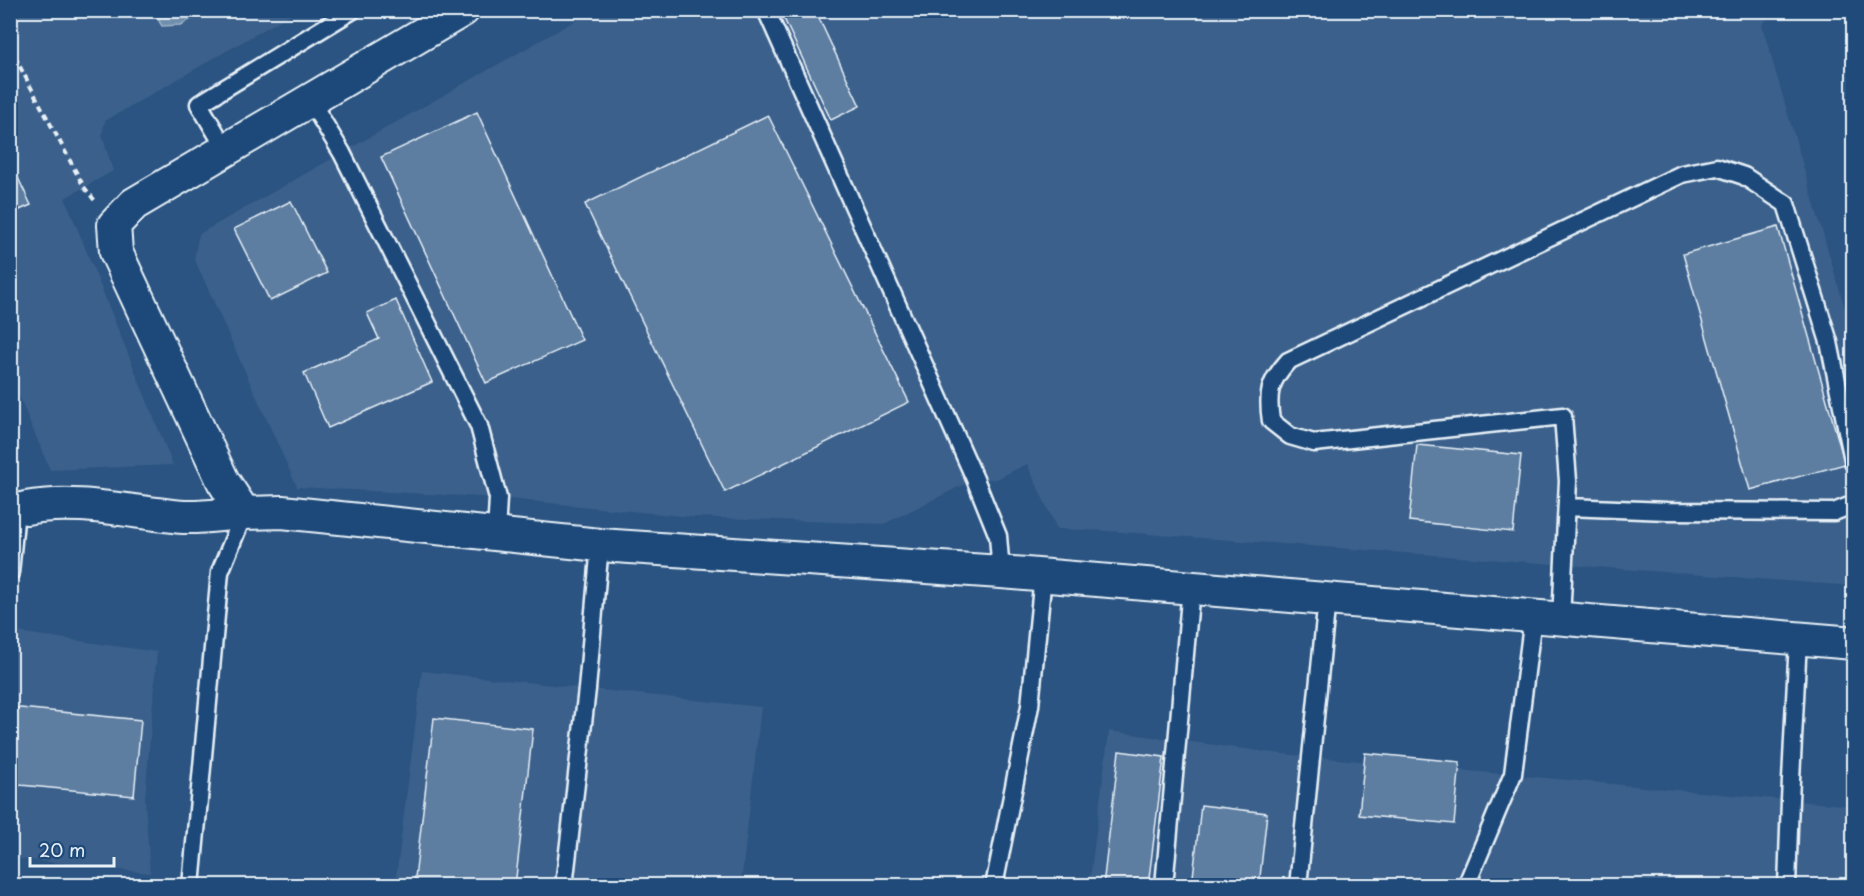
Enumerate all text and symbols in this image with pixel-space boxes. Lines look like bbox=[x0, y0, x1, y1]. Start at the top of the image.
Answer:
scale bar bbox=[30, 830, 114, 868]
text: 20 m bbox=[39, 836, 85, 863]

